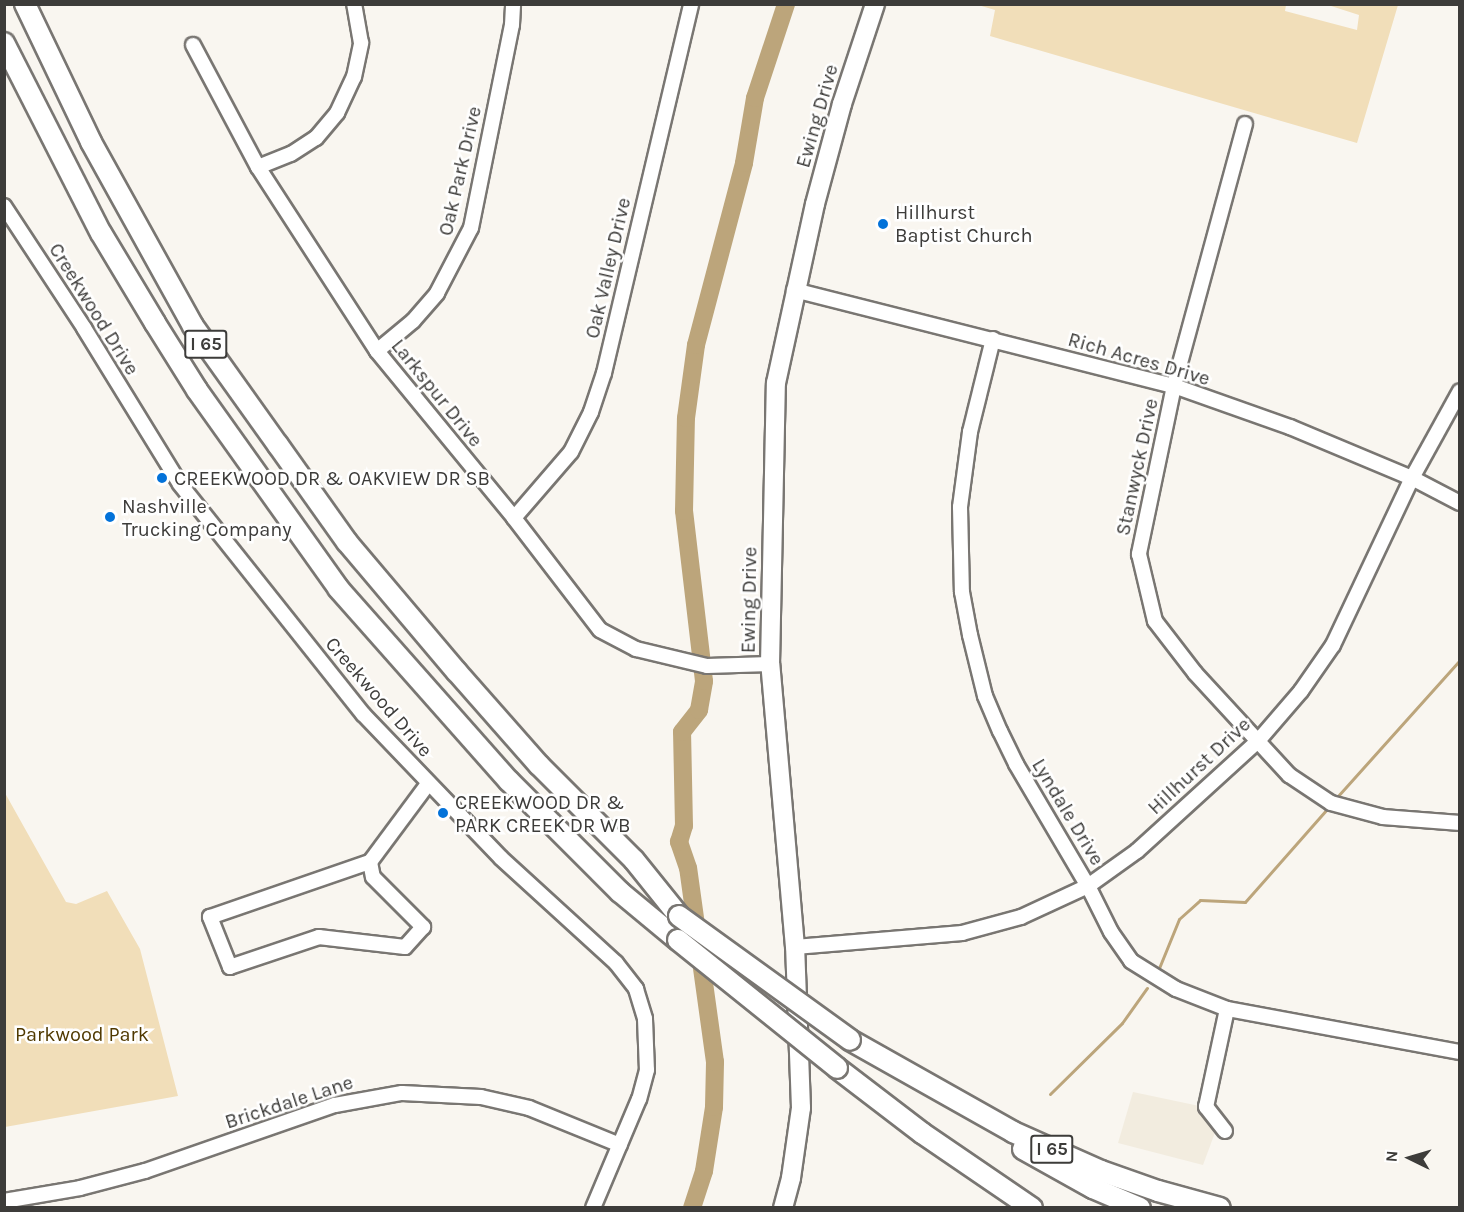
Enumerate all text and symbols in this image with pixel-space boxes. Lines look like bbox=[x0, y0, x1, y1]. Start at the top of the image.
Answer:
street label: Ewing Drive bbox=[791, 62, 843, 170]
street label: Oak Park Drive bbox=[433, 104, 487, 238]
street label: Oak Valley Drive bbox=[580, 195, 636, 341]
place label: Hillhurst Baptist Church bbox=[895, 201, 1032, 248]
marker: Hillhurst Baptist Church bbox=[876, 217, 890, 231]
street label: Creekwood Drive bbox=[44, 239, 144, 379]
street label: Rich Acres Drive bbox=[1065, 327, 1213, 391]
road number: I 65 bbox=[184, 329, 228, 359]
street label: Larkspur Drive bbox=[386, 334, 488, 452]
street label: Stanwyck Drive bbox=[1111, 396, 1163, 538]
place label: CREEKWOOD DR & OAKVIEW DR SB bbox=[174, 466, 490, 490]
marker: CREEKWOOD DR & OAKVIEW DR SB bbox=[155, 471, 169, 485]
place label: Nashville Trucking Company bbox=[122, 494, 292, 541]
marker: Nashville Trucking Company bbox=[103, 510, 117, 524]
street label: Ewing Drive bbox=[736, 547, 762, 653]
street label: Creekwood Drive bbox=[320, 632, 438, 762]
street label: Hillhurst Drive bbox=[1143, 712, 1255, 820]
street label: Lyndale Drive bbox=[1027, 754, 1109, 870]
place label: CREEKWOOD DR & PARK CREEK DR WB bbox=[455, 790, 630, 837]
marker: CREEKWOOD DR & PARK CREEK DR WB bbox=[436, 806, 450, 820]
park label: Parkwood Park bbox=[15, 1022, 149, 1046]
street label: Brickdale Lane bbox=[222, 1070, 356, 1134]
north arrow bbox=[1380, 1128, 1440, 1188]
road number: I 65 bbox=[1030, 1134, 1074, 1164]
text: N bbox=[1382, 1150, 1402, 1163]

